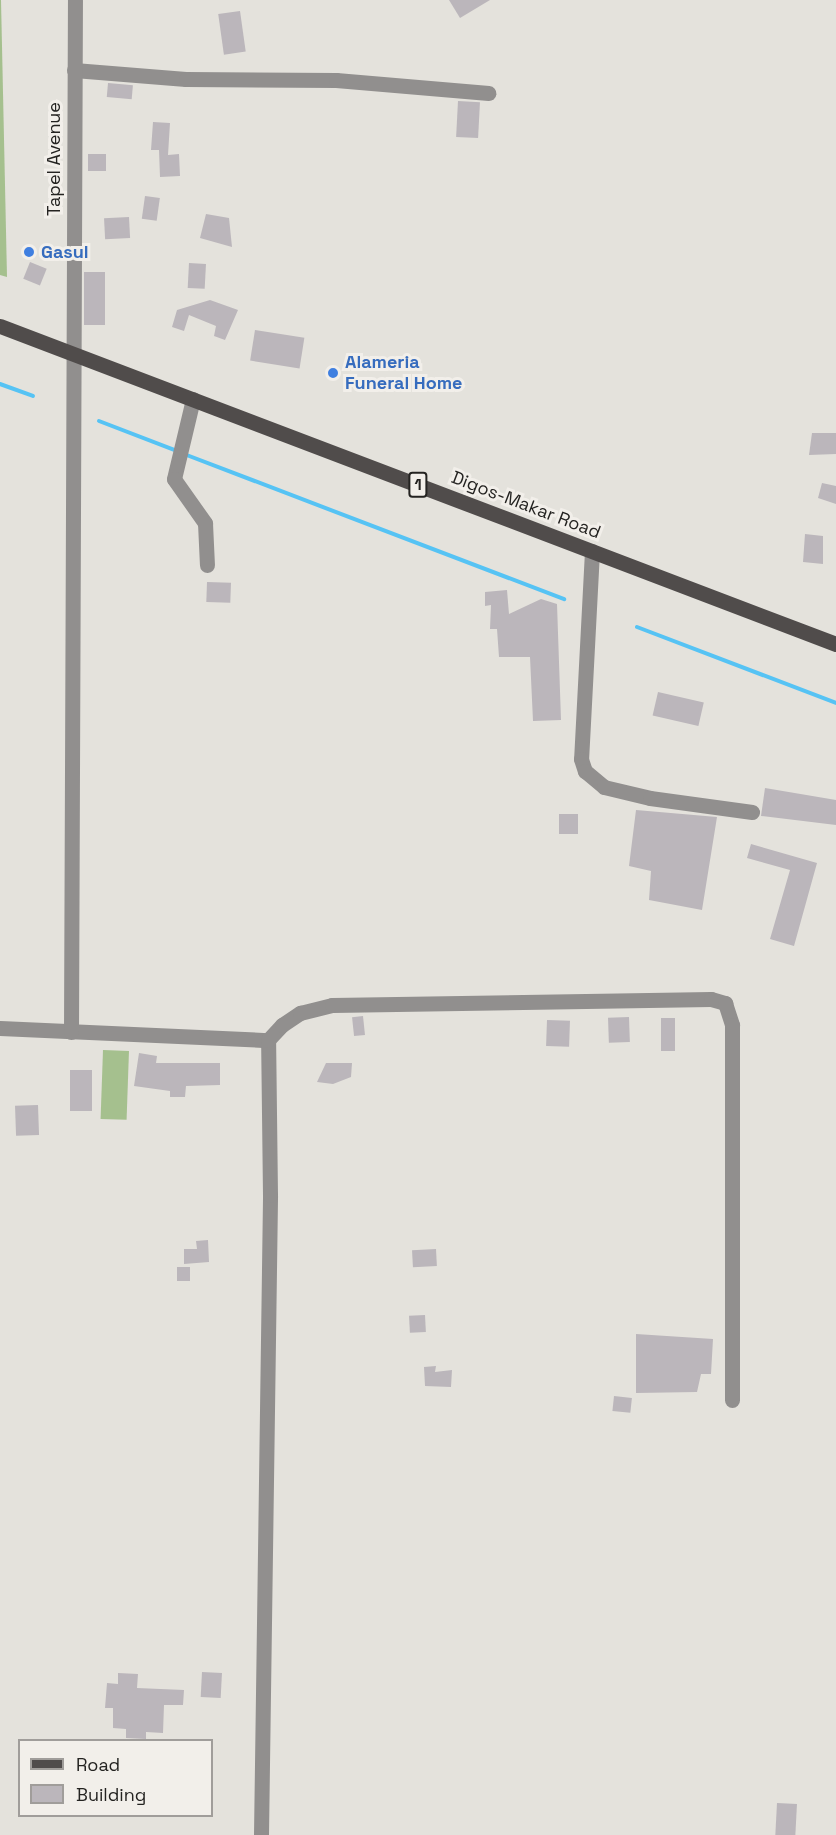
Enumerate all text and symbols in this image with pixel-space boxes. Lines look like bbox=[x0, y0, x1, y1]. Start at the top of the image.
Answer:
street label: Tapel Avenue bbox=[43, 102, 65, 216]
place label: Gasul bbox=[41, 241, 89, 263]
marker: Gasul bbox=[22, 245, 36, 259]
place label: Alameria Funeral Home bbox=[345, 352, 462, 394]
marker: Alameria Funeral Home bbox=[326, 366, 340, 380]
street label: Digos-Makar Road bbox=[448, 467, 604, 543]
road number: 1 bbox=[408, 472, 428, 498]
legend bbox=[18, 1739, 213, 1817]
text: Road bbox=[76, 1753, 120, 1776]
text: Building bbox=[76, 1783, 146, 1806]

